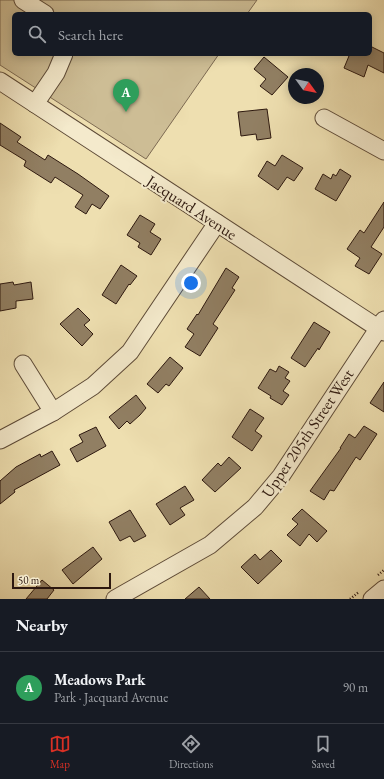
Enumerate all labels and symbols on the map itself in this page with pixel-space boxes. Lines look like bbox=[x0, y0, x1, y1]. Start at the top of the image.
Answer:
north arrow bbox=[288, 68, 324, 104]
pin: A bbox=[113, 79, 139, 112]
street label: Jacquard Avenue bbox=[141, 169, 241, 244]
your location bbox=[181, 273, 201, 293]
street label: Upper 205th Street West bbox=[257, 365, 358, 502]
scale bar bbox=[12, 571, 111, 590]

